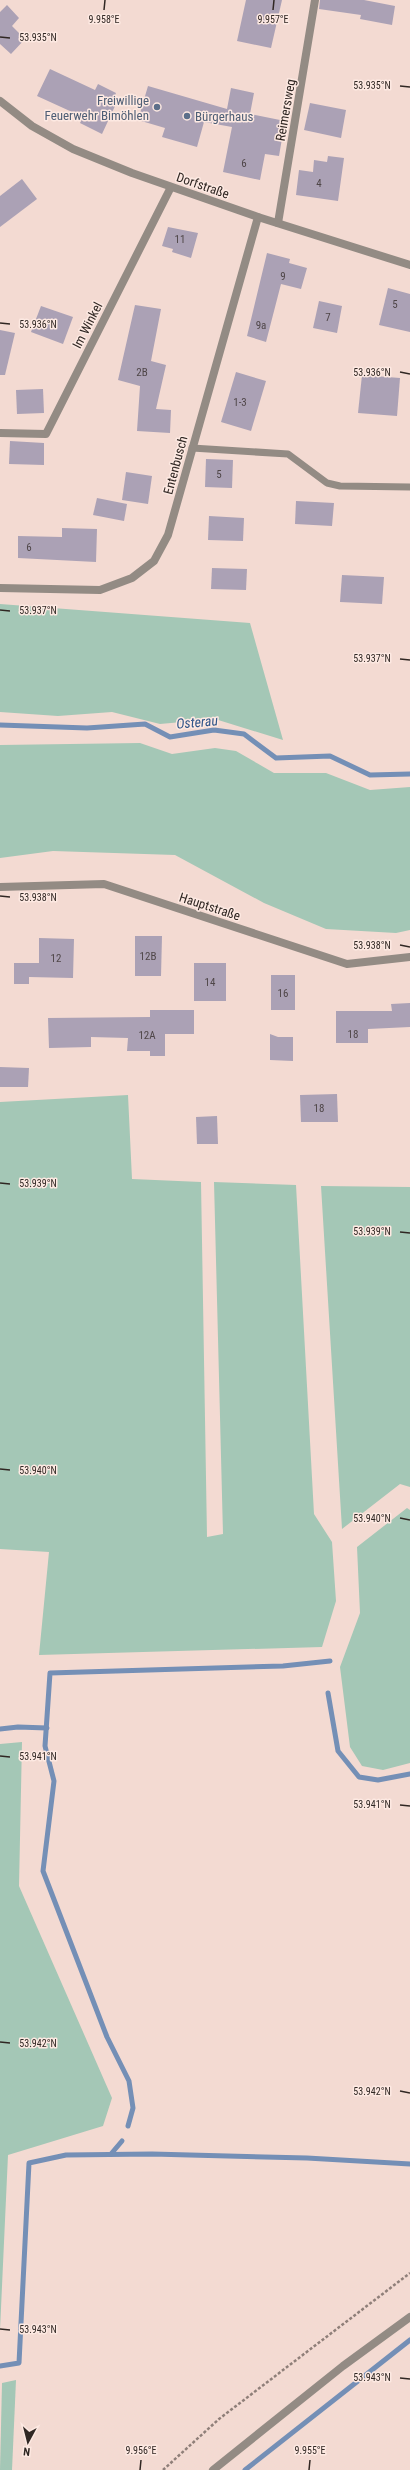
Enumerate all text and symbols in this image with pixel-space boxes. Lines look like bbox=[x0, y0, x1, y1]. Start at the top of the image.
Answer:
text: 9.958°E bbox=[88, 14, 120, 25]
text: 9.957°E bbox=[257, 14, 289, 25]
text: 53.935°N bbox=[19, 32, 57, 43]
street label: Reimersweg bbox=[273, 78, 298, 142]
text: 53.935°N bbox=[353, 80, 391, 91]
place label: Freiwillige Feuerwehr Bimöhlen bbox=[45, 93, 149, 123]
marker: Freiwillige Feuerwehr Bimöhlen bbox=[152, 102, 162, 112]
place label: Bürgerhaus bbox=[195, 109, 253, 124]
marker: Bürgerhaus bbox=[182, 111, 192, 121]
house number: 6 bbox=[241, 157, 247, 170]
street label: Dorfstraße bbox=[175, 169, 231, 201]
house number: 4 bbox=[316, 177, 322, 190]
house number: 11 bbox=[175, 233, 185, 246]
house number: 9 bbox=[280, 270, 286, 283]
house number: 5 bbox=[392, 298, 398, 311]
street label: Im Winkel bbox=[69, 300, 105, 351]
house number: 7 bbox=[325, 311, 331, 324]
text: 53.936°N bbox=[19, 319, 57, 330]
house number: 9a bbox=[256, 319, 266, 332]
house number: 2B bbox=[136, 366, 148, 379]
text: 53.936°N bbox=[353, 367, 391, 378]
house number: 1-3 bbox=[233, 396, 247, 409]
street label: Entenbusch bbox=[160, 434, 190, 496]
house number: 5 bbox=[216, 468, 222, 481]
house number: 6 bbox=[26, 541, 32, 554]
text: 53.937°N bbox=[19, 605, 57, 616]
text: 53.937°N bbox=[353, 653, 391, 664]
water label: Osterau bbox=[176, 712, 219, 732]
street label: Hauptstraße bbox=[177, 890, 242, 923]
text: 53.938°N bbox=[19, 892, 57, 903]
text: 53.938°N bbox=[353, 940, 391, 951]
house number: 12B bbox=[140, 950, 156, 963]
house number: 12 bbox=[51, 952, 61, 965]
house number: 14 bbox=[205, 976, 216, 989]
house number: 16 bbox=[278, 987, 288, 1000]
house number: 18 bbox=[348, 1028, 358, 1041]
house number: 12A bbox=[138, 1029, 156, 1042]
house number: 18 bbox=[314, 1102, 324, 1115]
text: 53.939°N bbox=[19, 1178, 57, 1189]
text: 53.939°N bbox=[353, 1226, 391, 1237]
text: 53.940°N bbox=[19, 1465, 57, 1476]
text: 53.940°N bbox=[353, 1513, 391, 1524]
text: 53.941°N bbox=[19, 1751, 57, 1762]
text: 53.941°N bbox=[353, 1799, 391, 1810]
text: 53.942°N bbox=[19, 2038, 57, 2049]
text: 53.942°N bbox=[353, 2086, 391, 2097]
text: 53.943°N bbox=[19, 2324, 57, 2335]
text: 53.943°N bbox=[353, 2372, 391, 2383]
north arrow bbox=[8, 2422, 48, 2462]
text: N bbox=[22, 2445, 31, 2458]
text: 9.956°E bbox=[125, 2445, 157, 2456]
text: 9.955°E bbox=[294, 2445, 326, 2456]

